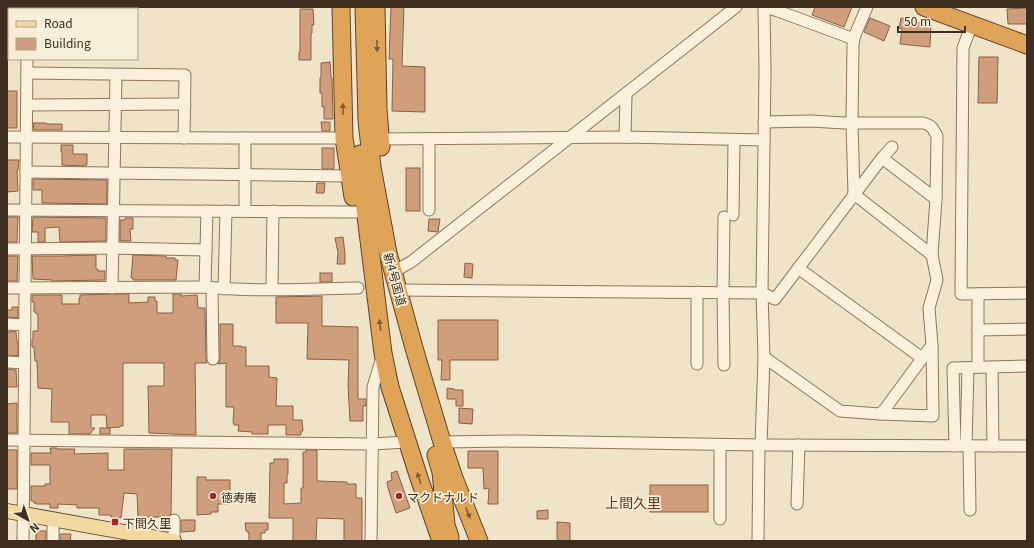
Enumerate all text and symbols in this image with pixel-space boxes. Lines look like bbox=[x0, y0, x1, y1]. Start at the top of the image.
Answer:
legend bbox=[8, 8, 138, 60]
scale bar bbox=[898, 8, 965, 34]
text: 50 m bbox=[904, 12, 931, 29]
text: Road bbox=[44, 14, 73, 31]
text: Building bbox=[44, 34, 91, 51]
one-way arrow bbox=[374, 40, 380, 53]
one-way arrow bbox=[340, 102, 346, 115]
street label: 新4号国道 bbox=[381, 250, 411, 308]
one-way arrow bbox=[377, 319, 383, 331]
one-way arrow bbox=[416, 471, 422, 483]
place label: 徳寿庵 bbox=[221, 488, 257, 505]
place label: マクドナルド bbox=[407, 488, 479, 505]
marker: 徳寿庵 bbox=[208, 491, 218, 501]
marker: マクドナルド bbox=[394, 491, 404, 501]
district label: 上間久里 bbox=[605, 492, 661, 512]
north arrow bbox=[8, 500, 48, 540]
one-way arrow bbox=[465, 507, 471, 519]
place label: 下間久里 bbox=[123, 514, 171, 531]
marker: 下間久里 bbox=[110, 517, 120, 527]
text: N bbox=[27, 520, 43, 537]

